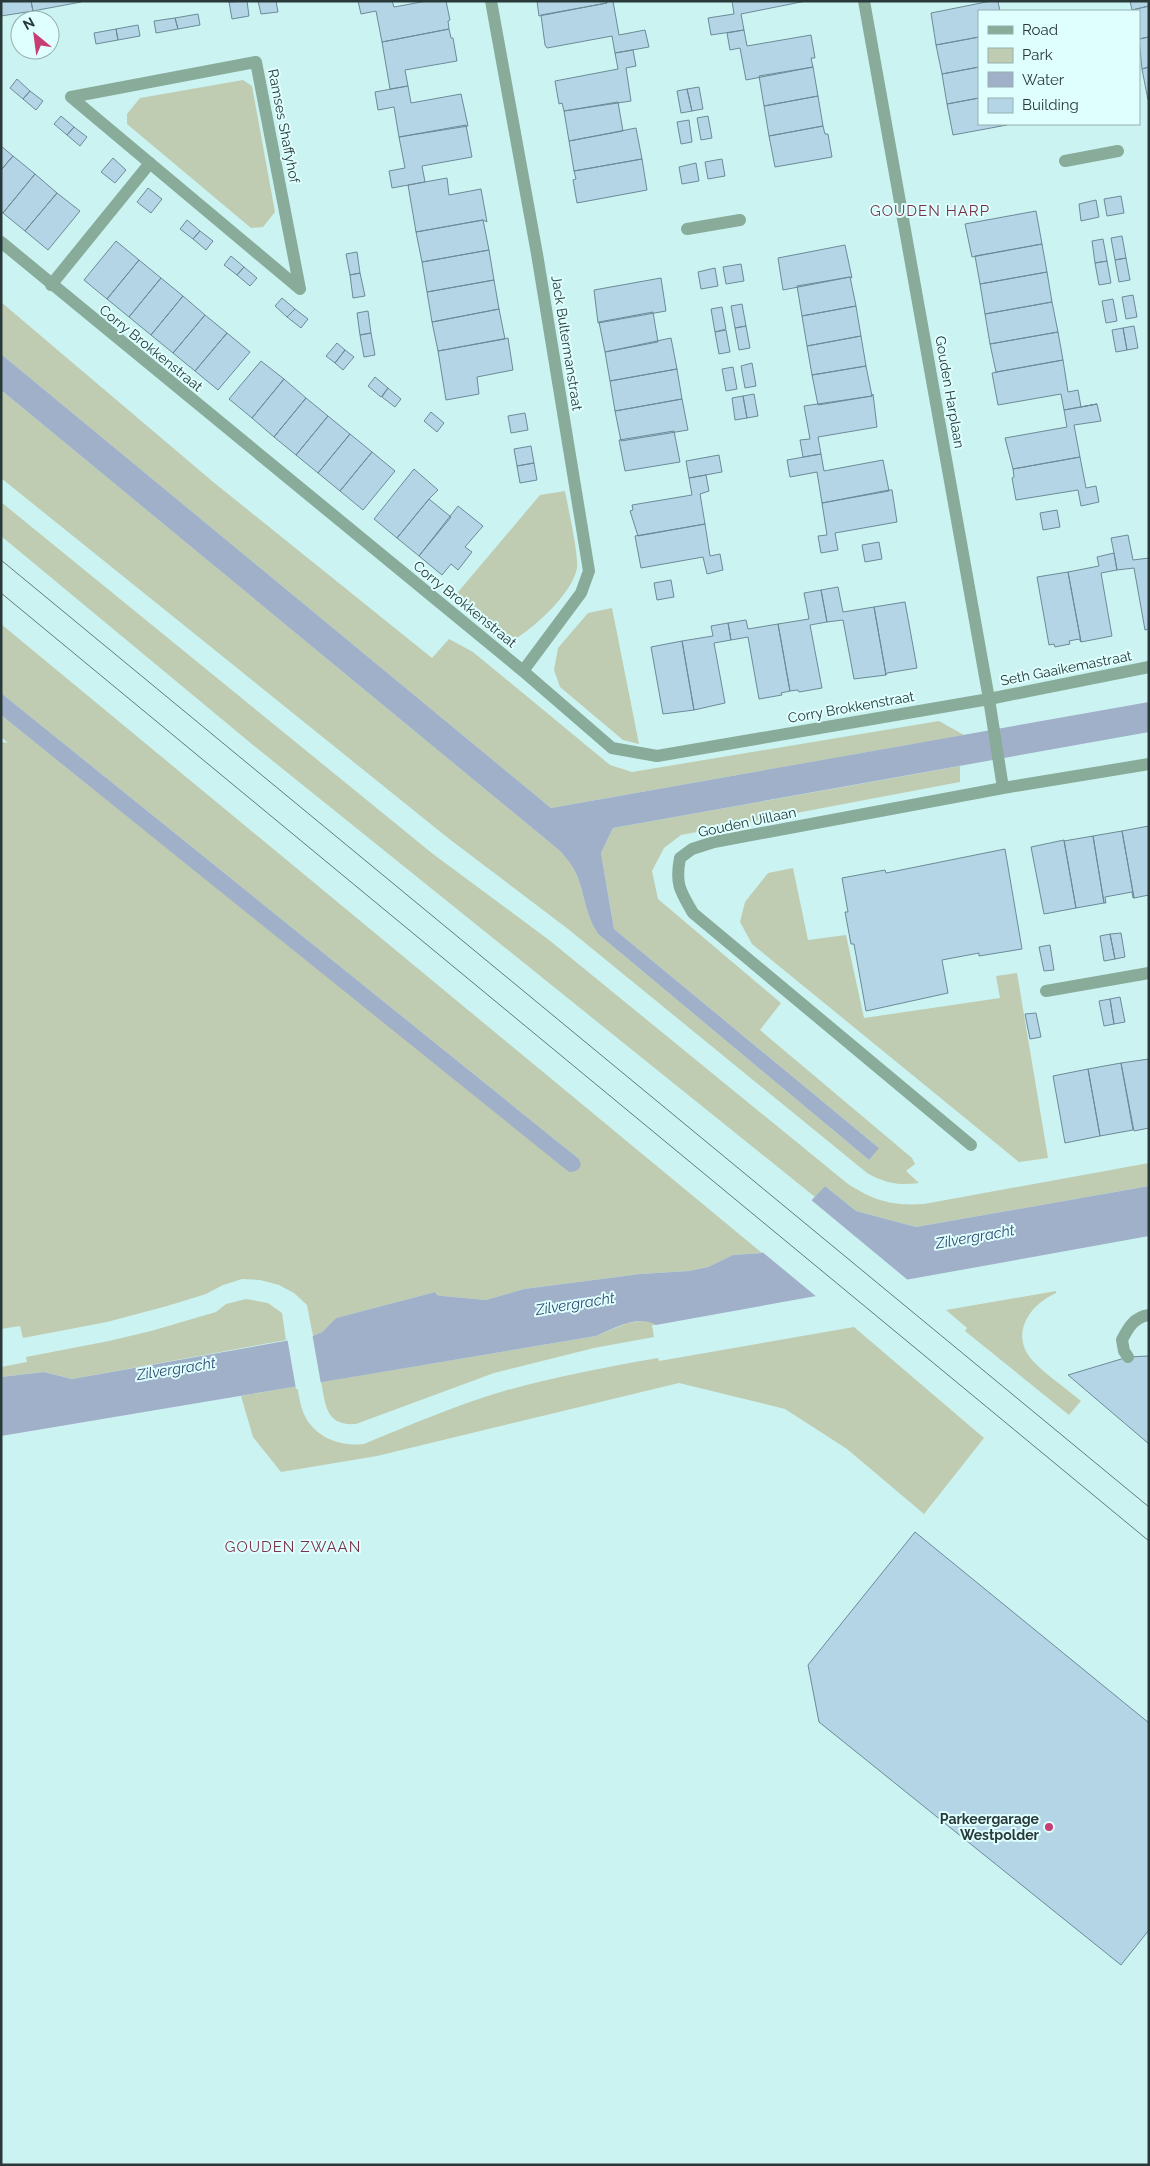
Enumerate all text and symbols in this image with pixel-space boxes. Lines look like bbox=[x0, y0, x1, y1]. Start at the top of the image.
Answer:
north arrow bbox=[10, 10, 60, 60]
legend bbox=[978, 10, 1140, 125]
text: N bbox=[20, 14, 37, 33]
text: Road bbox=[1022, 21, 1058, 39]
text: Park bbox=[1022, 46, 1053, 64]
street label: Ramses Shaffyhof bbox=[265, 68, 303, 186]
text: Water bbox=[1022, 71, 1065, 89]
text: Building bbox=[1022, 96, 1079, 114]
district label: GOUDEN HARP bbox=[870, 202, 990, 220]
street label: Jack Bultermanstraat bbox=[548, 274, 586, 412]
street label: Corry Brokkenstraat bbox=[96, 302, 206, 395]
street label: Gouden Harplaan bbox=[932, 334, 968, 450]
street label: Corry Brokkenstraat bbox=[410, 558, 520, 651]
street label: Seth Gaaikemastraat bbox=[999, 647, 1133, 689]
street label: Corry Brokkenstraat bbox=[787, 688, 916, 726]
street label: Gouden Uillaan bbox=[696, 804, 798, 840]
water label: Zilvergracht bbox=[933, 1221, 1016, 1253]
water label: Zilvergracht bbox=[533, 1289, 616, 1319]
water label: Zilvergracht bbox=[134, 1354, 217, 1384]
district label: GOUDEN ZWAAN bbox=[225, 1538, 361, 1556]
place label: Parkeergarage Westpolder bbox=[940, 1811, 1040, 1843]
marker: Parkeergarage Westpolder bbox=[1043, 1821, 1055, 1833]

